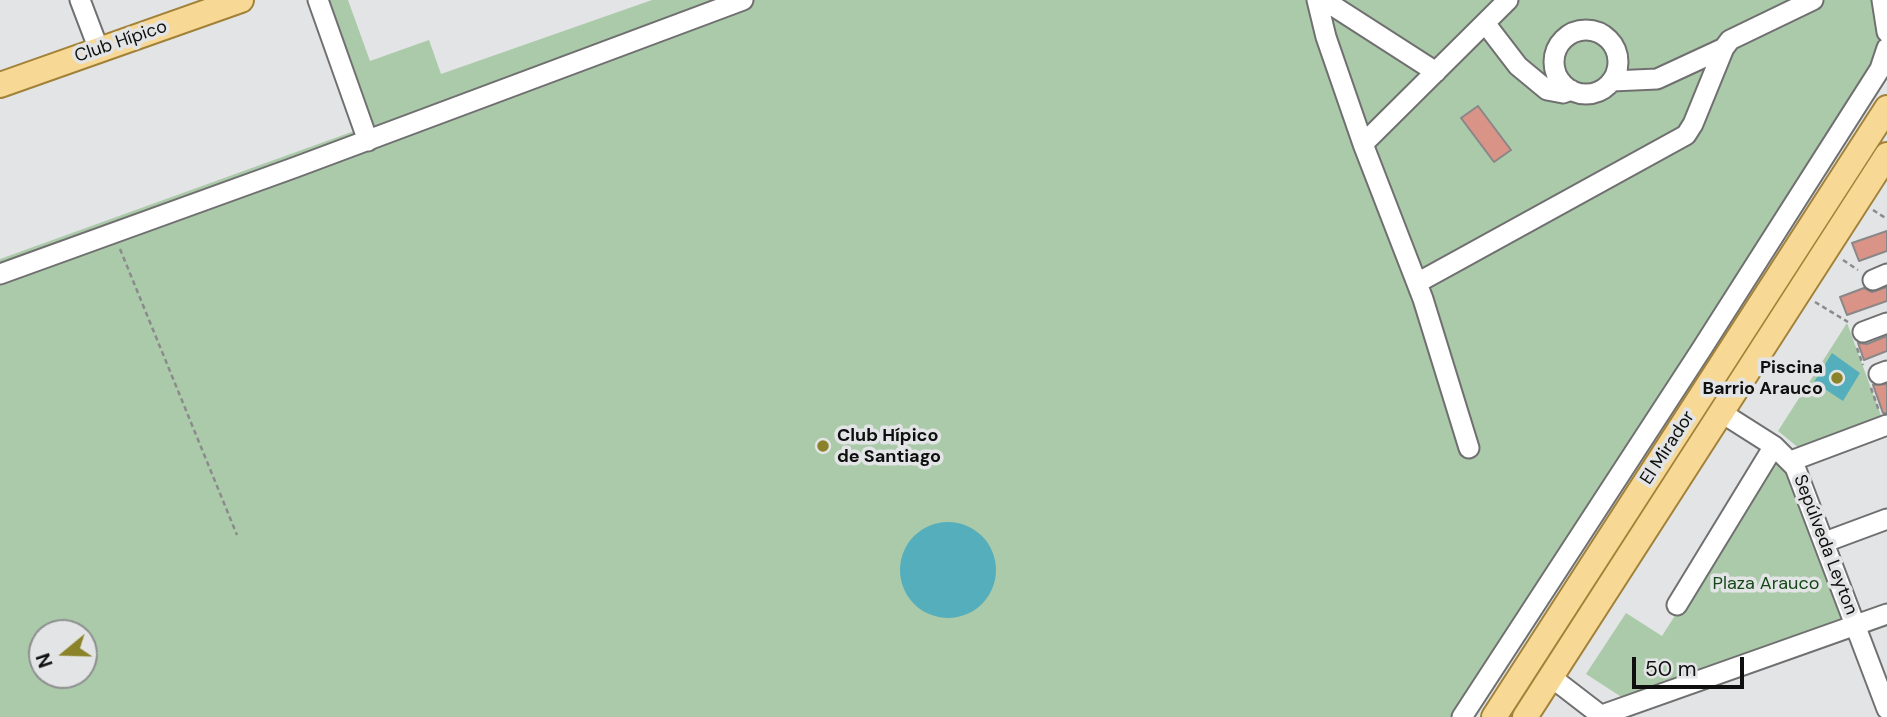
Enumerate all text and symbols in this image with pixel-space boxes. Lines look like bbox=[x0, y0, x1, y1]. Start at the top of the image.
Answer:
street label: Club Hípico bbox=[72, 16, 170, 68]
place label: Piscina Barrio Arauco bbox=[1702, 357, 1823, 400]
marker: Piscina Barrio Arauco bbox=[1829, 370, 1845, 386]
street label: El Mirador bbox=[1636, 407, 1700, 489]
place label: Club Hípico de Santiago bbox=[837, 425, 941, 467]
marker: Club Hípico de Santiago bbox=[815, 438, 831, 454]
street label: Sepúlveda Leyton bbox=[1788, 472, 1862, 618]
park label: Plaza Arauco bbox=[1713, 573, 1819, 595]
north arrow bbox=[28, 619, 98, 689]
scale bar bbox=[1635, 644, 1747, 688]
text: N bbox=[30, 650, 59, 671]
text: 50 m bbox=[1645, 655, 1696, 683]

